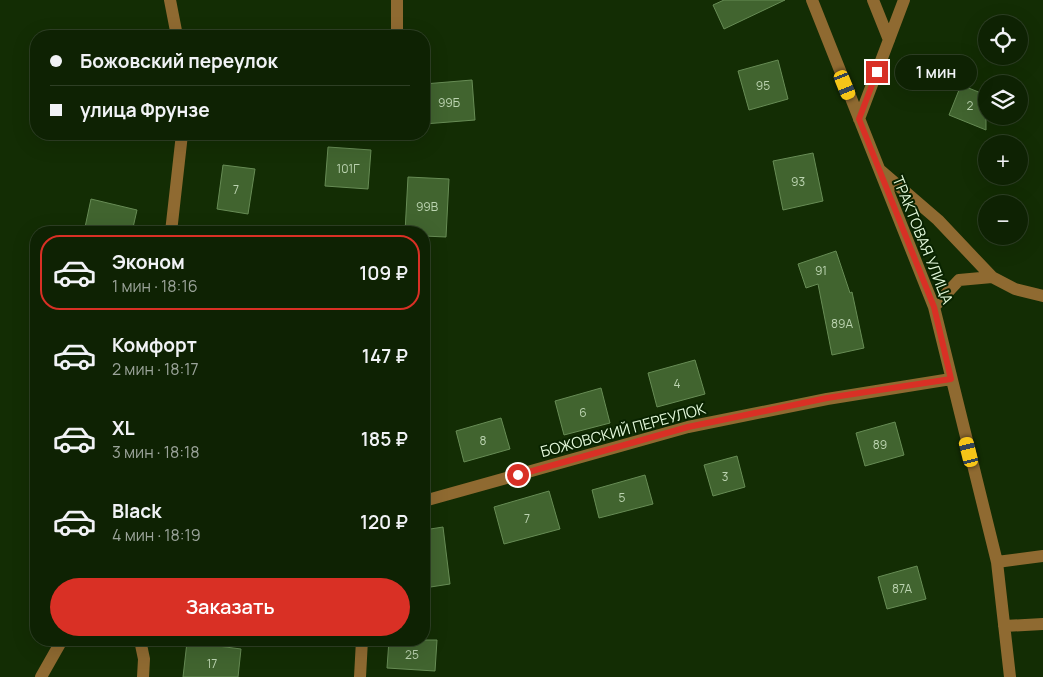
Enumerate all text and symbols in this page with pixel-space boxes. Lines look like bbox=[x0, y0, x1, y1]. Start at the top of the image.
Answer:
map controls bbox=[978, 15, 1028, 245]
button: locate bbox=[978, 15, 1028, 65]
text: Божовский переулок bbox=[80, 48, 278, 74]
callout: 1 мин bbox=[894, 54, 977, 90]
route end bbox=[866, 61, 888, 83]
text: 1 мин bbox=[916, 61, 956, 83]
car bbox=[832, 68, 857, 102]
button: layers bbox=[978, 75, 1028, 125]
house number: 95 bbox=[756, 77, 770, 94]
house number: 99Б bbox=[438, 94, 460, 111]
text: улица Фрунзе bbox=[80, 97, 210, 123]
house number: 2 bbox=[967, 97, 974, 114]
button: + bbox=[978, 135, 1028, 185]
house number: 101Г bbox=[336, 160, 360, 177]
house number: 93 bbox=[791, 173, 805, 190]
street label: ТРАКТОВАЯ УЛИЦА bbox=[888, 173, 958, 308]
house number: 7 bbox=[233, 181, 239, 198]
button: − bbox=[978, 195, 1028, 245]
house number: 99В bbox=[416, 198, 438, 215]
text: Эконом bbox=[112, 249, 185, 275]
icon: car bbox=[52, 250, 97, 295]
text: 109 ₽ bbox=[359, 260, 408, 286]
house number: 91 bbox=[815, 262, 827, 279]
text: 1 мин · 18:16 bbox=[112, 275, 198, 297]
house number: 89А bbox=[831, 315, 853, 332]
text: Комфорт bbox=[112, 332, 197, 358]
icon: car bbox=[52, 333, 97, 378]
text: 147 ₽ bbox=[362, 343, 408, 369]
text: 2 мин · 18:17 bbox=[112, 358, 199, 380]
house number: 4 bbox=[673, 375, 681, 392]
street label: БОЖОВСКИЙ ПЕРЕУЛОК bbox=[538, 398, 708, 462]
house number: 6 bbox=[579, 404, 587, 421]
text: XL bbox=[112, 415, 135, 441]
icon: car bbox=[52, 416, 97, 461]
text: 185 ₽ bbox=[361, 426, 408, 452]
house number: 8 bbox=[480, 432, 487, 449]
house number: 89 bbox=[873, 436, 887, 453]
car bbox=[958, 436, 979, 468]
text: 3 мин · 18:18 bbox=[112, 441, 200, 463]
route start bbox=[507, 464, 529, 486]
house number: 3 bbox=[722, 468, 728, 485]
house number: 5 bbox=[619, 489, 626, 506]
text: Black bbox=[112, 498, 161, 524]
icon: car bbox=[52, 499, 97, 544]
text: 120 ₽ bbox=[360, 509, 408, 535]
house number: 7 bbox=[524, 510, 530, 527]
text: 4 мин · 18:19 bbox=[112, 524, 201, 546]
button: Заказать bbox=[50, 578, 410, 636]
house number: 87А bbox=[892, 580, 912, 597]
house number: 25 bbox=[405, 646, 419, 663]
house number: 17 bbox=[207, 655, 217, 672]

